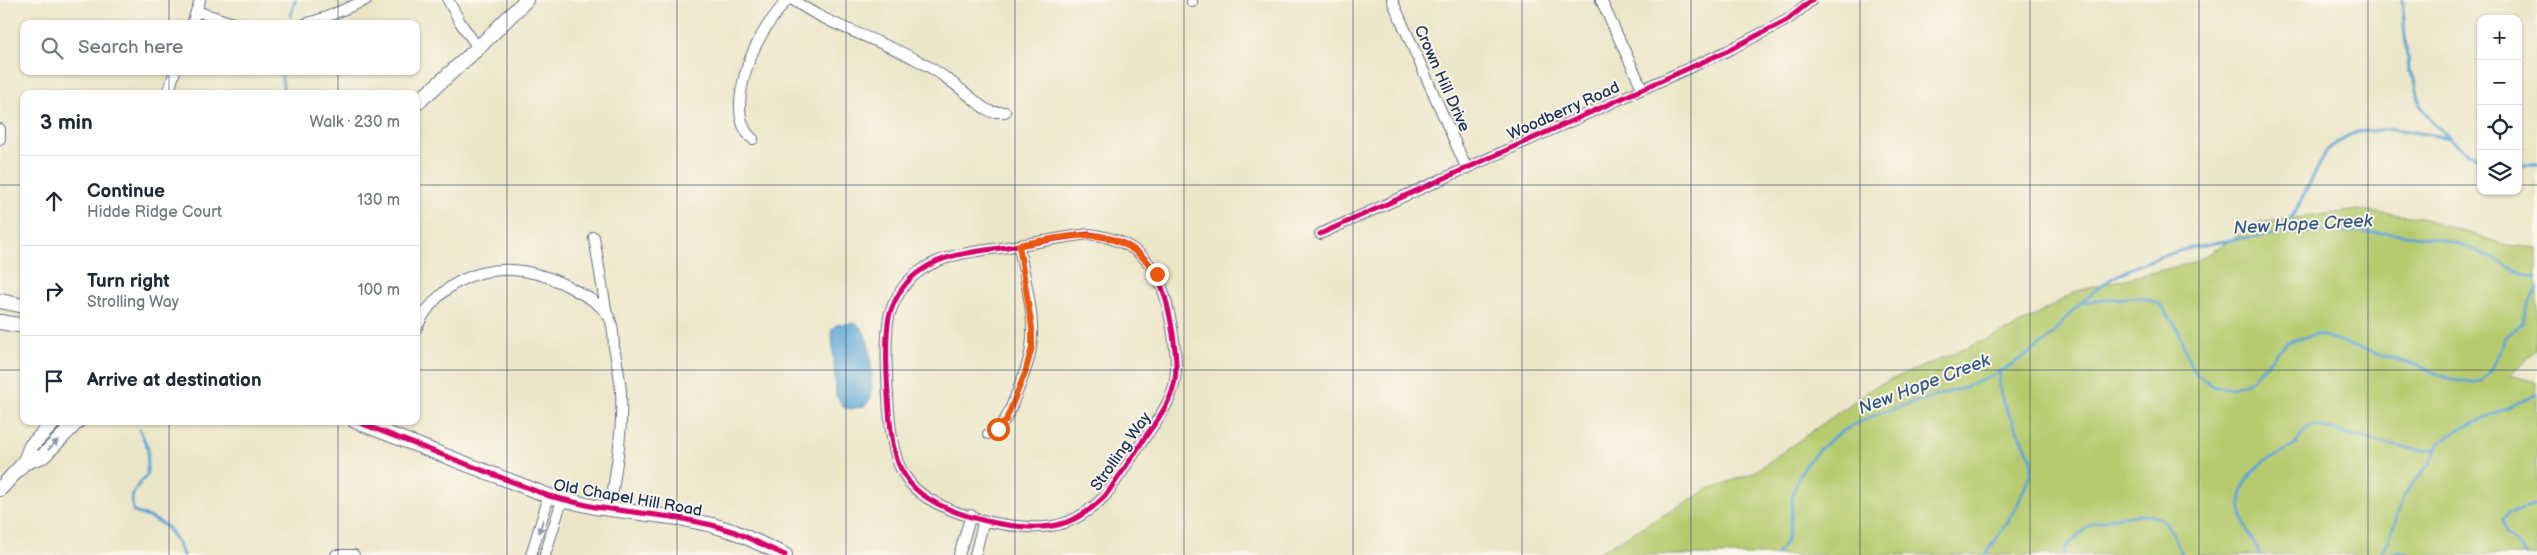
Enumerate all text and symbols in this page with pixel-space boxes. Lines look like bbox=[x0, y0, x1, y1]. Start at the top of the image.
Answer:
map controls bbox=[2477, 15, 2522, 195]
button: + bbox=[2477, 15, 2522, 60]
search box bbox=[20, 20, 420, 75]
street label: Crown Hill Drive bbox=[1410, 22, 1474, 135]
icon: search bbox=[38, 34, 66, 62]
text: Search here bbox=[78, 36, 183, 59]
button: − bbox=[2477, 60, 2522, 105]
street label: Woodberry Road bbox=[1504, 78, 1623, 145]
button: locate bbox=[2477, 105, 2522, 150]
text: 3 min bbox=[40, 110, 93, 135]
text: Walk · 230 m bbox=[310, 113, 400, 132]
button: layers bbox=[2477, 150, 2522, 195]
text: Continue bbox=[87, 180, 165, 203]
icon: ahead bbox=[40, 187, 68, 215]
text: 130 m bbox=[357, 191, 400, 210]
text: Hidde Ridge Court bbox=[87, 203, 222, 222]
water label: New Hope Creek bbox=[2233, 210, 2374, 239]
route end bbox=[1146, 263, 1169, 286]
text: Turn right bbox=[87, 270, 170, 293]
icon: right bbox=[40, 277, 68, 305]
text: 100 m bbox=[357, 281, 400, 300]
text: Strolling Way bbox=[87, 293, 179, 312]
water label: New Hope Creek bbox=[1855, 349, 1994, 419]
icon: arrive bbox=[40, 367, 68, 395]
text: Arrive at destination bbox=[87, 369, 262, 392]
street label: Strolling Way bbox=[1087, 408, 1156, 495]
route start bbox=[987, 418, 1010, 441]
one-way arrow bbox=[47, 440, 59, 452]
street label: Old Chapel Hill Road bbox=[552, 476, 704, 521]
one-way arrow bbox=[536, 518, 544, 533]

